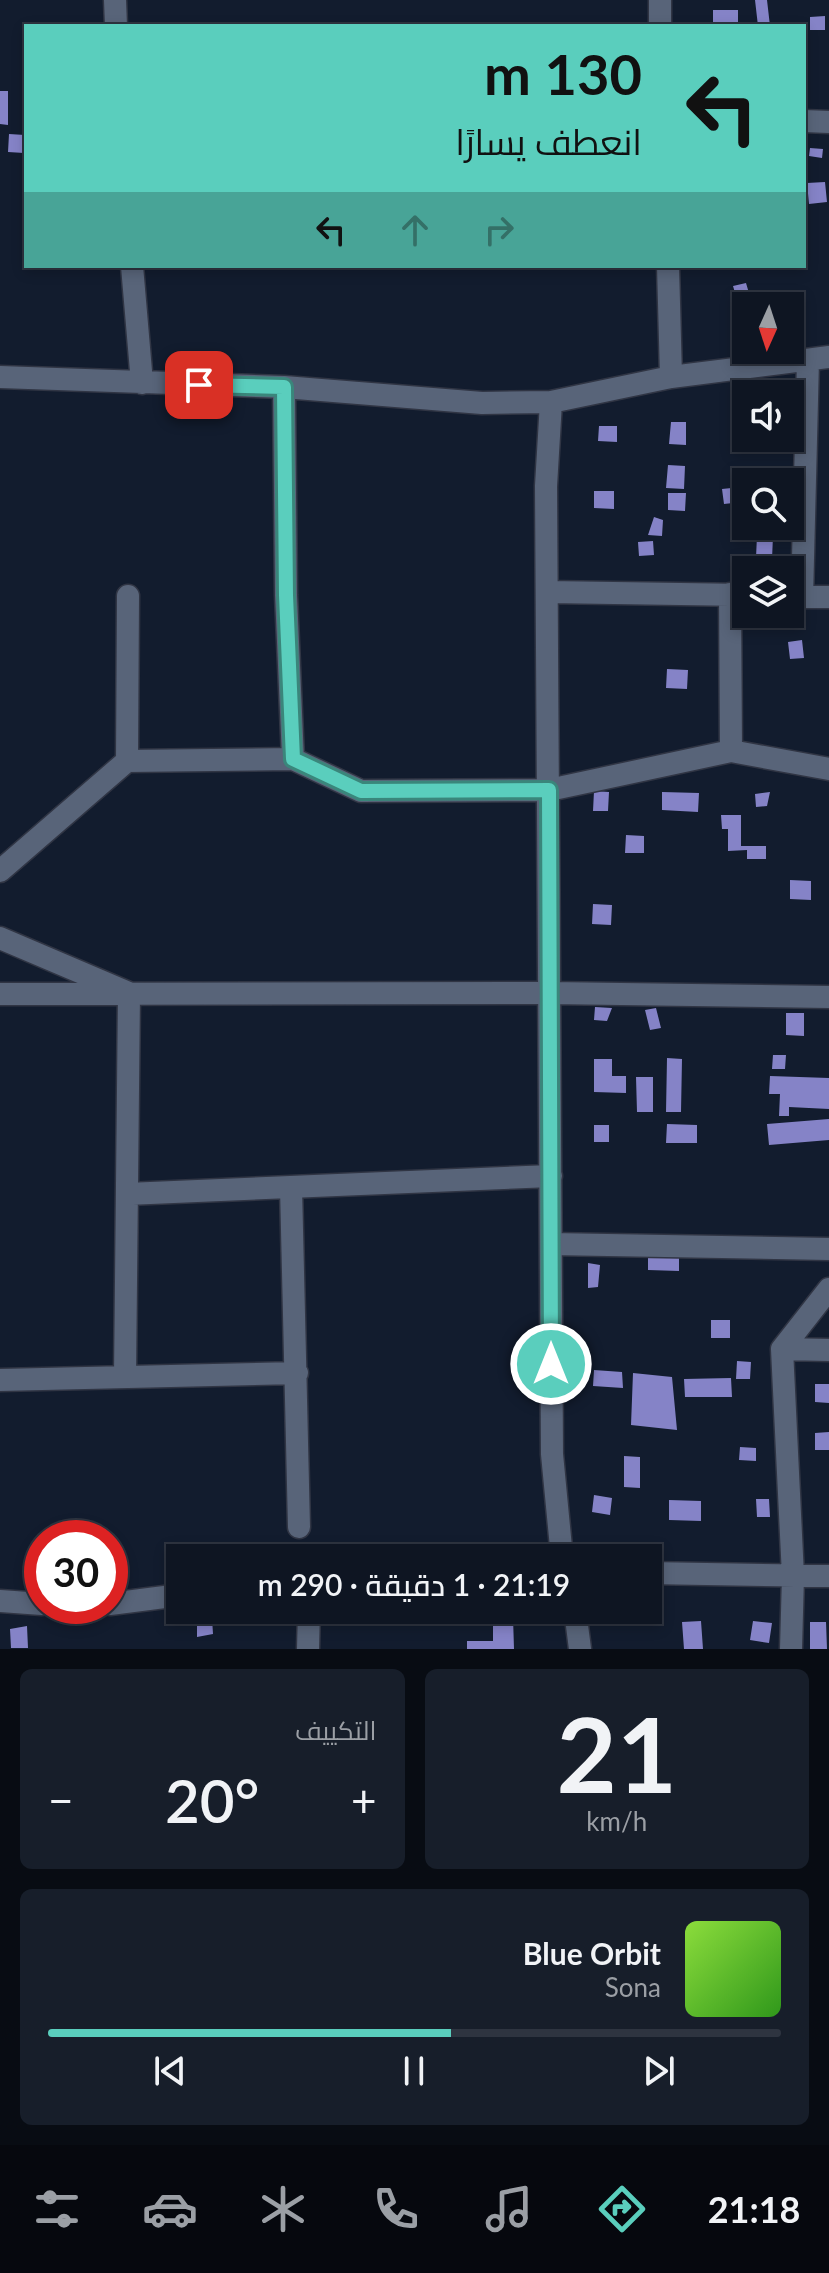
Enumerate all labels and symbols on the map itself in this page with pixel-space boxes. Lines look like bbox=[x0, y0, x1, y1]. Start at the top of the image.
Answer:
north arrow bbox=[732, 292, 804, 364]
pin bbox=[165, 351, 233, 419]
position arrow bbox=[509, 1322, 593, 1406]
speed limit sign: 30 bbox=[24, 1520, 128, 1624]

